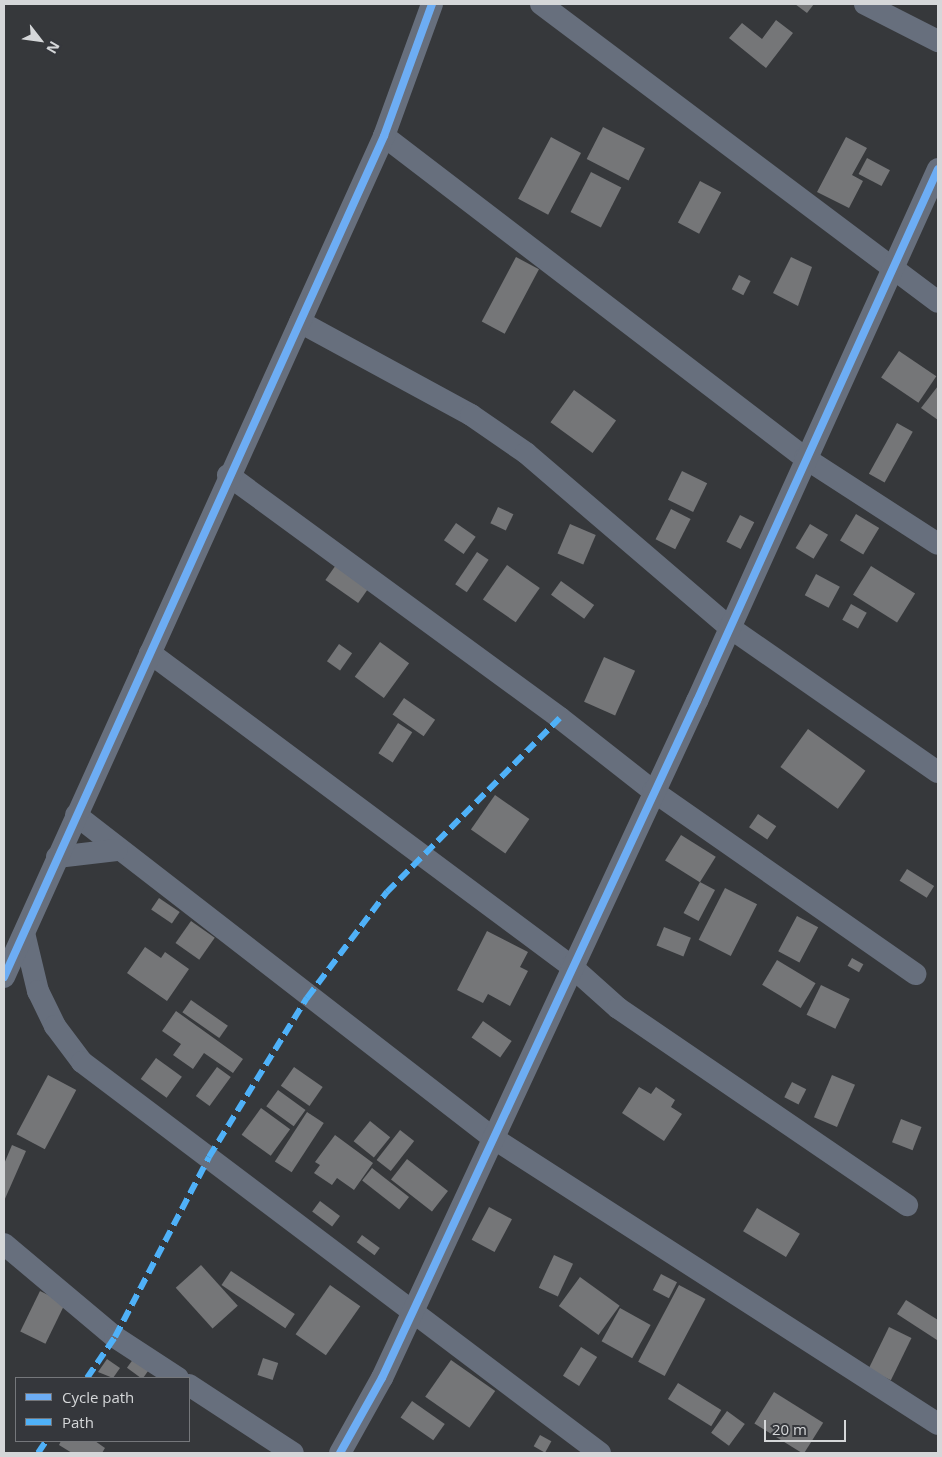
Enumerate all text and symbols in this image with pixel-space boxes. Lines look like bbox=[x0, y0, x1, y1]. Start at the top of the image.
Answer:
north arrow bbox=[15, 15, 65, 65]
text: N bbox=[42, 38, 65, 57]
legend bbox=[15, 1377, 190, 1442]
text: Cycle path bbox=[62, 1387, 134, 1407]
scale bar bbox=[767, 1410, 850, 1442]
text: Path bbox=[62, 1412, 94, 1432]
text: 20 m bbox=[772, 1419, 807, 1439]

